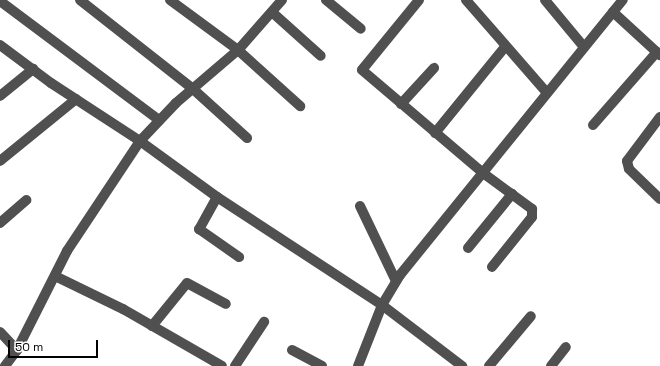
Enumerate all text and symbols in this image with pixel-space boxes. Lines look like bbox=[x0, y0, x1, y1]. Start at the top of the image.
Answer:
scale bar bbox=[10, 332, 100, 358]
text: 50 m bbox=[15, 339, 43, 355]

